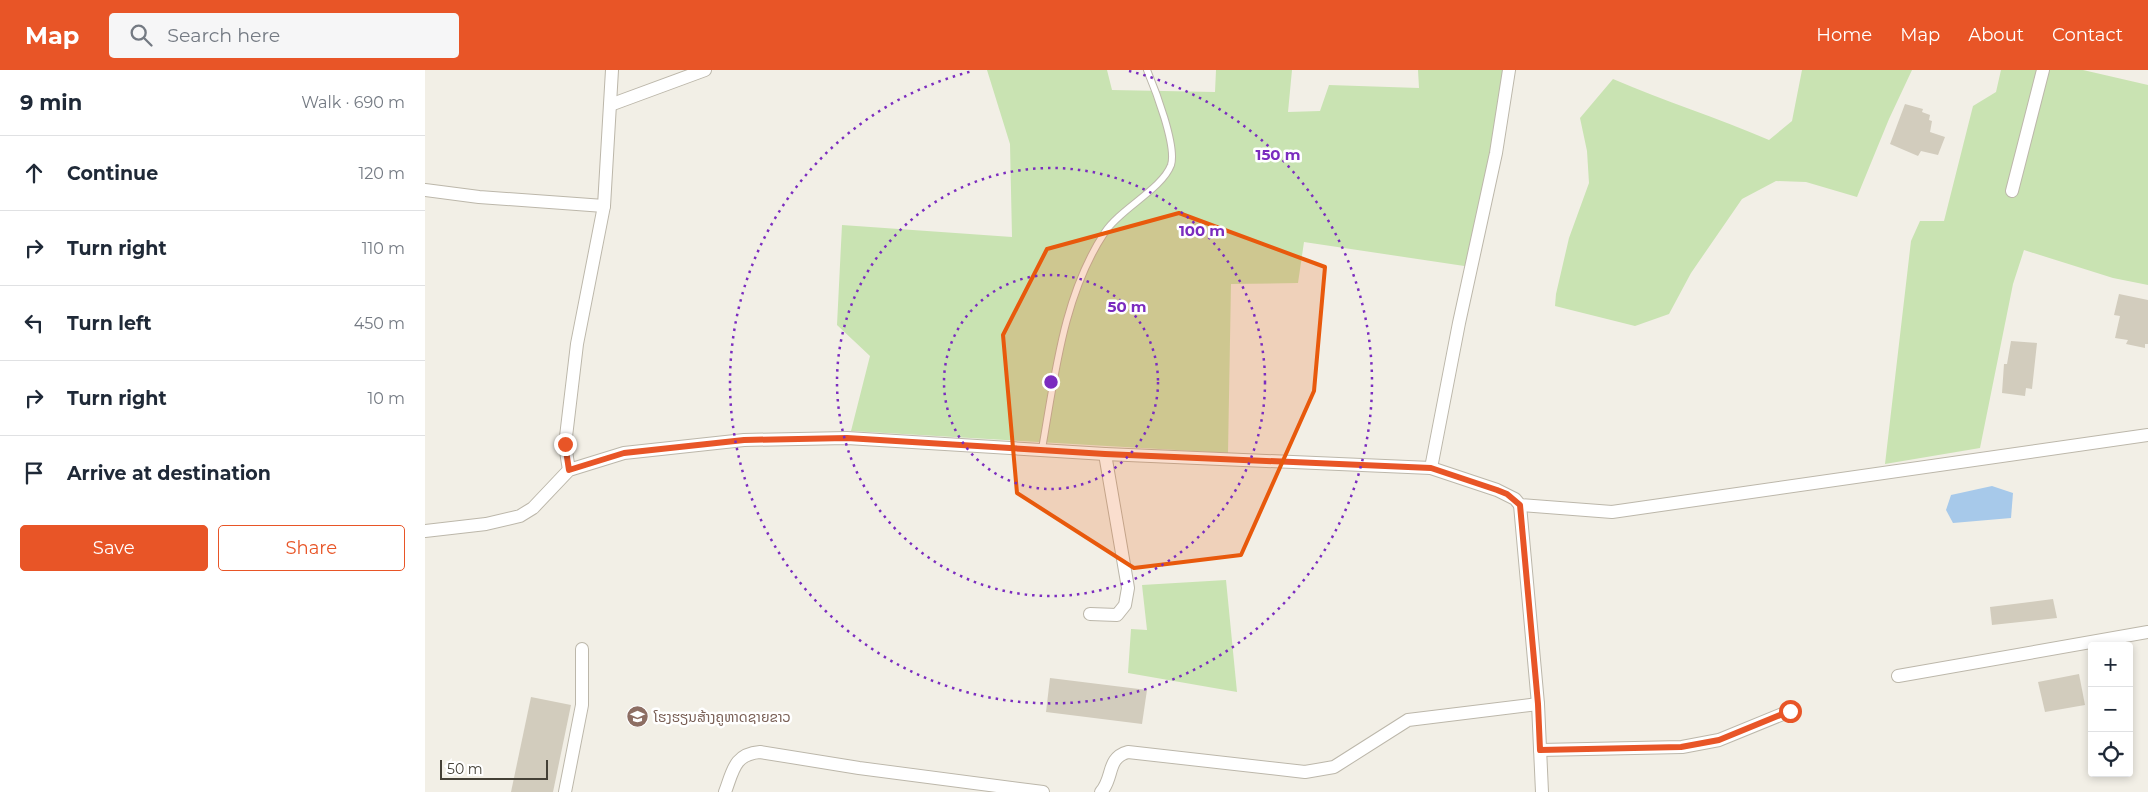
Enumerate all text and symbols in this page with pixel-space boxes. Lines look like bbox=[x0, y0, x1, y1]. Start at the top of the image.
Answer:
search box bbox=[109, 13, 459, 58]
text: Map bbox=[25, 21, 79, 50]
icon: search bbox=[127, 21, 155, 49]
text: Search here bbox=[167, 24, 280, 47]
text: Home bbox=[1816, 24, 1872, 46]
text: Map bbox=[1900, 24, 1940, 46]
text: About bbox=[1968, 24, 2024, 46]
text: Contact bbox=[2052, 24, 2123, 46]
text: 9 min bbox=[20, 90, 82, 115]
text: Walk · 690 m bbox=[301, 93, 405, 112]
text: 150 m bbox=[1256, 145, 1300, 164]
icon: ahead bbox=[20, 159, 48, 187]
text: Continue bbox=[67, 162, 158, 185]
text: 120 m bbox=[358, 164, 405, 183]
text: 100 m bbox=[1179, 221, 1225, 240]
icon: right bbox=[20, 234, 48, 262]
text: Turn right bbox=[67, 237, 167, 260]
text: 110 m bbox=[362, 239, 405, 258]
text: 50 m bbox=[1107, 297, 1147, 316]
icon: left bbox=[20, 309, 48, 337]
text: Turn left bbox=[67, 312, 152, 335]
text: 450 m bbox=[354, 314, 405, 333]
centre of rings bbox=[1042, 373, 1060, 391]
icon: right bbox=[20, 384, 48, 412]
text: Turn right bbox=[67, 387, 167, 410]
text: 10 m bbox=[367, 389, 405, 408]
route end bbox=[554, 433, 577, 456]
icon: arrive bbox=[20, 459, 48, 487]
text: Arrive at destination bbox=[67, 462, 271, 485]
button: Save bbox=[20, 525, 208, 571]
button: Share bbox=[218, 525, 405, 571]
map controls bbox=[2088, 642, 2133, 777]
button: + bbox=[2088, 642, 2133, 687]
button: − bbox=[2088, 687, 2133, 732]
route start bbox=[1779, 700, 1802, 723]
school or university icon: ໂຮງຮຽນສ້າງຄູຫາດຊາຍຂາວ bbox=[626, 705, 650, 729]
place label: ໂຮງຮຽນສ້າງຄູຫາດຊາຍຂາວ bbox=[653, 708, 791, 726]
button: locate bbox=[2088, 732, 2133, 777]
scale bar bbox=[440, 757, 547, 780]
text: 50 m bbox=[447, 760, 483, 778]

